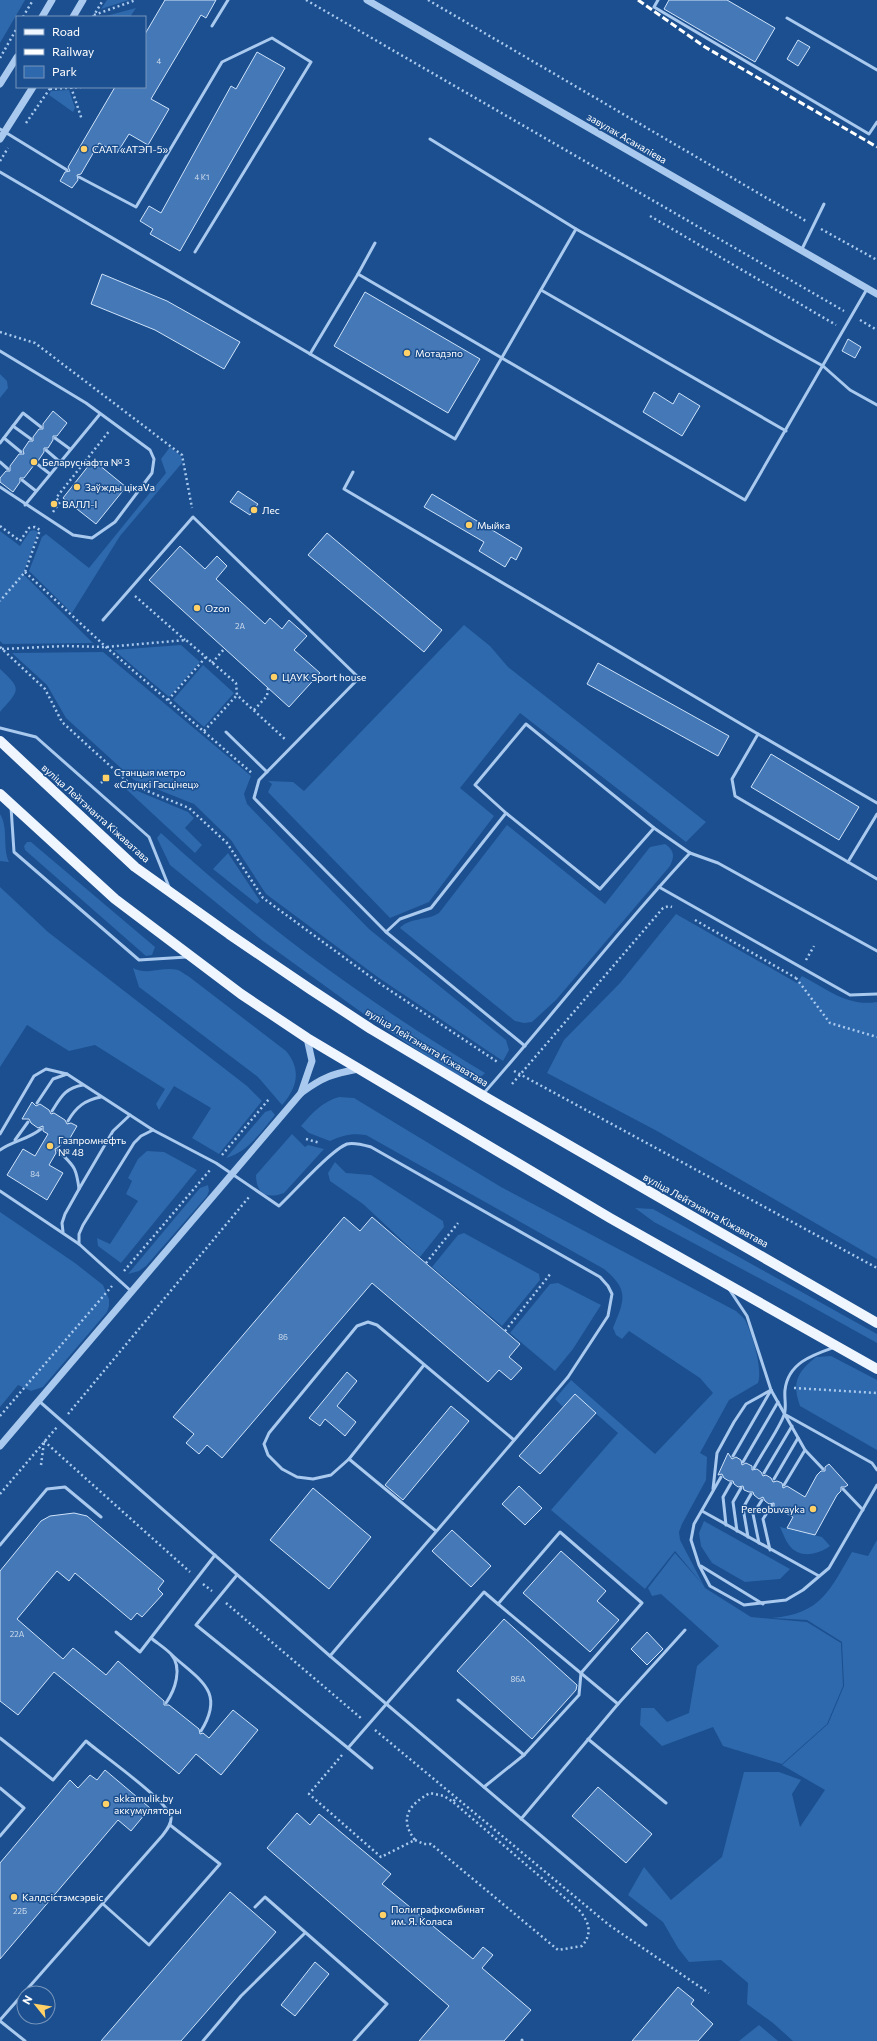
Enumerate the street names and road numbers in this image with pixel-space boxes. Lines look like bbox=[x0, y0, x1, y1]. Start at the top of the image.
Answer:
street label: завулак Асаналіева bbox=[585, 110, 669, 166]
street label: вуліца Лейтэнанта Кіжаватава bbox=[39, 761, 153, 865]
street label: вуліца Лейтэнанта Кіжаватава bbox=[363, 1005, 491, 1089]
street label: вуліца Лейтэнанта Кіжаватава bbox=[641, 1171, 771, 1249]

